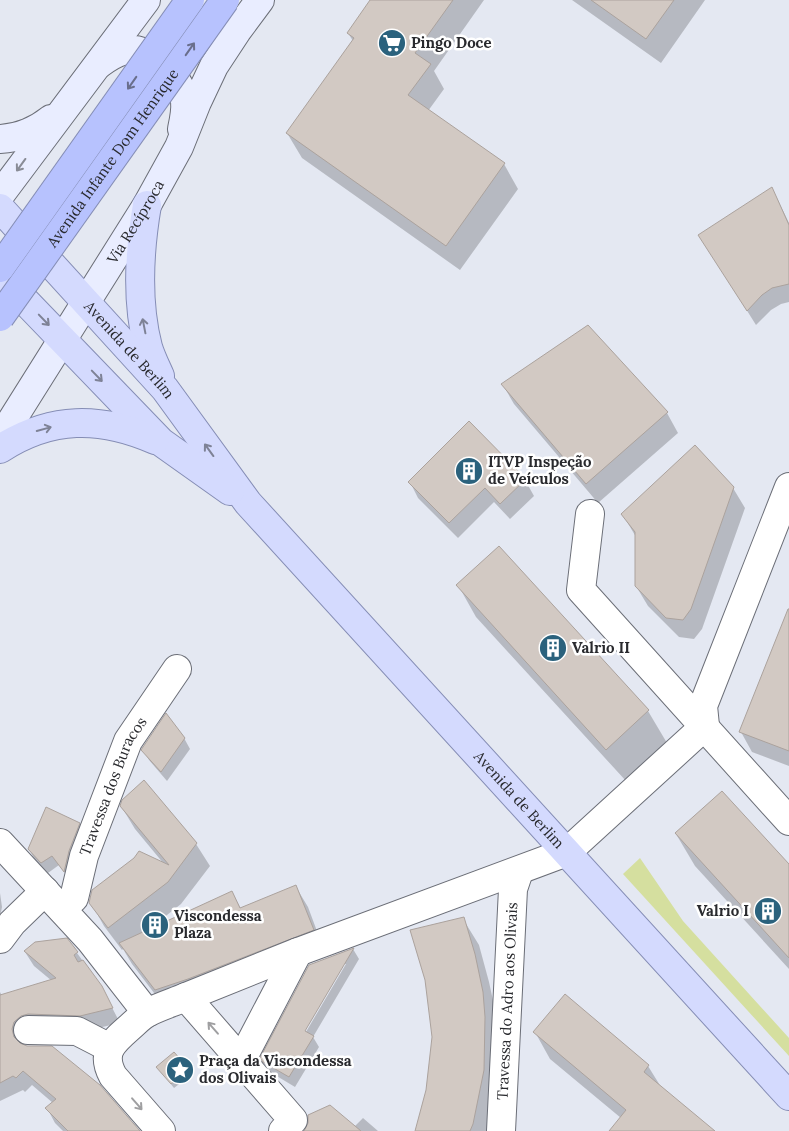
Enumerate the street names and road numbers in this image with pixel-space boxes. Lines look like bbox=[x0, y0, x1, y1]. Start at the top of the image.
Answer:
street label: Avenida Infante Dom Henrique bbox=[42, 65, 182, 252]
street label: Via Recíproca bbox=[102, 176, 168, 268]
street label: Avenida de Berlim bbox=[80, 296, 179, 402]
street label: Travessa dos Buracos bbox=[75, 713, 151, 858]
street label: Avenida de Berlim bbox=[469, 746, 569, 852]
street label: Travessa do Adro aos Olivais bbox=[493, 902, 521, 1100]

